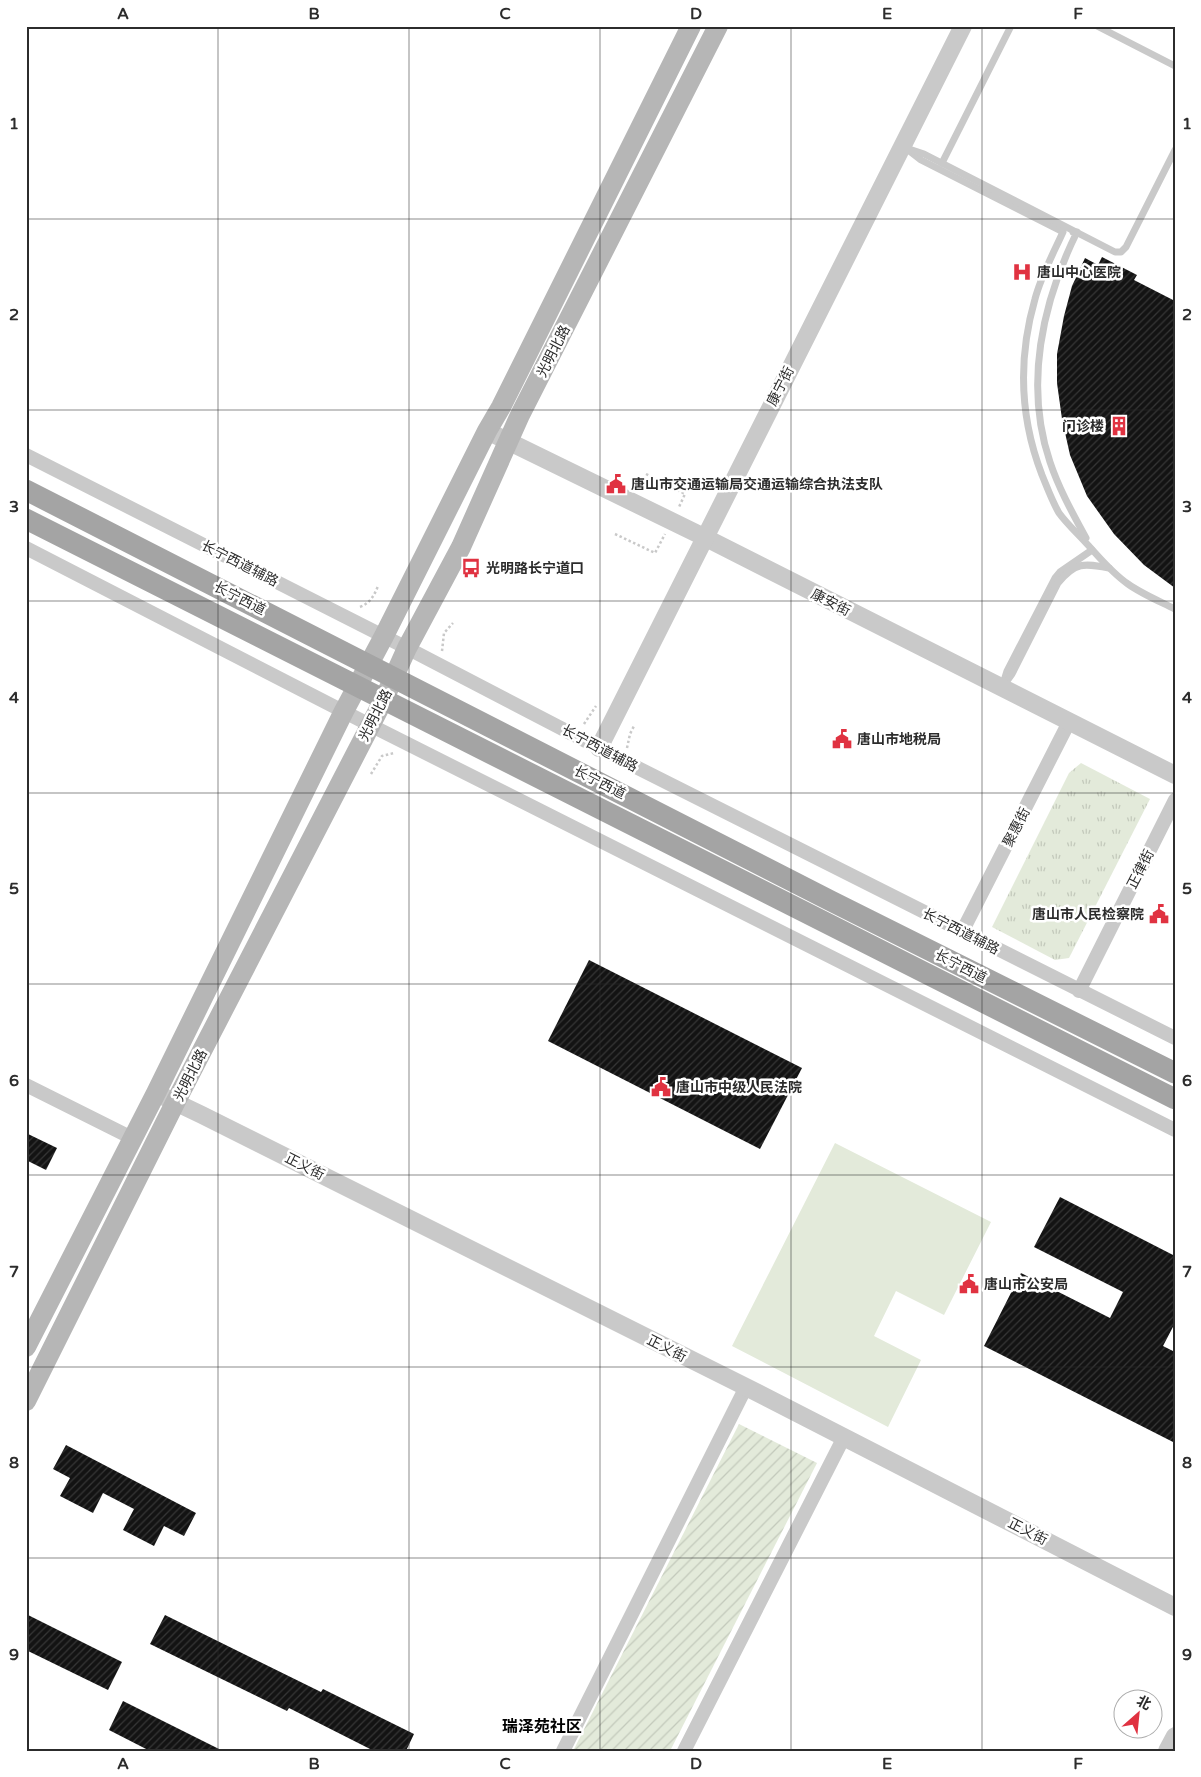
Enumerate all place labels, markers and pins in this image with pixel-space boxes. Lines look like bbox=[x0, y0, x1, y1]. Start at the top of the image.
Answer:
hospital icon: 唐山中心医院 bbox=[1011, 261, 1033, 283]
place label: 唐山中心医院 bbox=[1037, 264, 1121, 281]
building icon: 门诊楼 bbox=[1108, 415, 1130, 437]
place label: 门诊楼 bbox=[1062, 418, 1104, 435]
public building icon: 唐山市交通运输局交通运输综合执法支队 bbox=[605, 473, 627, 495]
place label: 唐山市交通运输局交通运输综合执法支队 bbox=[631, 476, 883, 493]
bus stop icon: 光明路长宁道口 bbox=[460, 557, 482, 579]
place label: 光明路长宁道口 bbox=[486, 560, 584, 577]
public building icon: 唐山市地税局 bbox=[831, 728, 853, 750]
place label: 唐山市地税局 bbox=[857, 731, 941, 748]
public building icon: 唐山市人民检察院 bbox=[1148, 903, 1170, 925]
place label: 唐山市人民检察院 bbox=[1032, 906, 1144, 923]
public building icon: 唐山市中级人民法院 bbox=[650, 1076, 672, 1098]
place label: 唐山市中级人民法院 bbox=[676, 1079, 802, 1096]
public building icon: 唐山市公安局 bbox=[958, 1273, 980, 1295]
place label: 唐山市公安局 bbox=[984, 1276, 1068, 1293]

